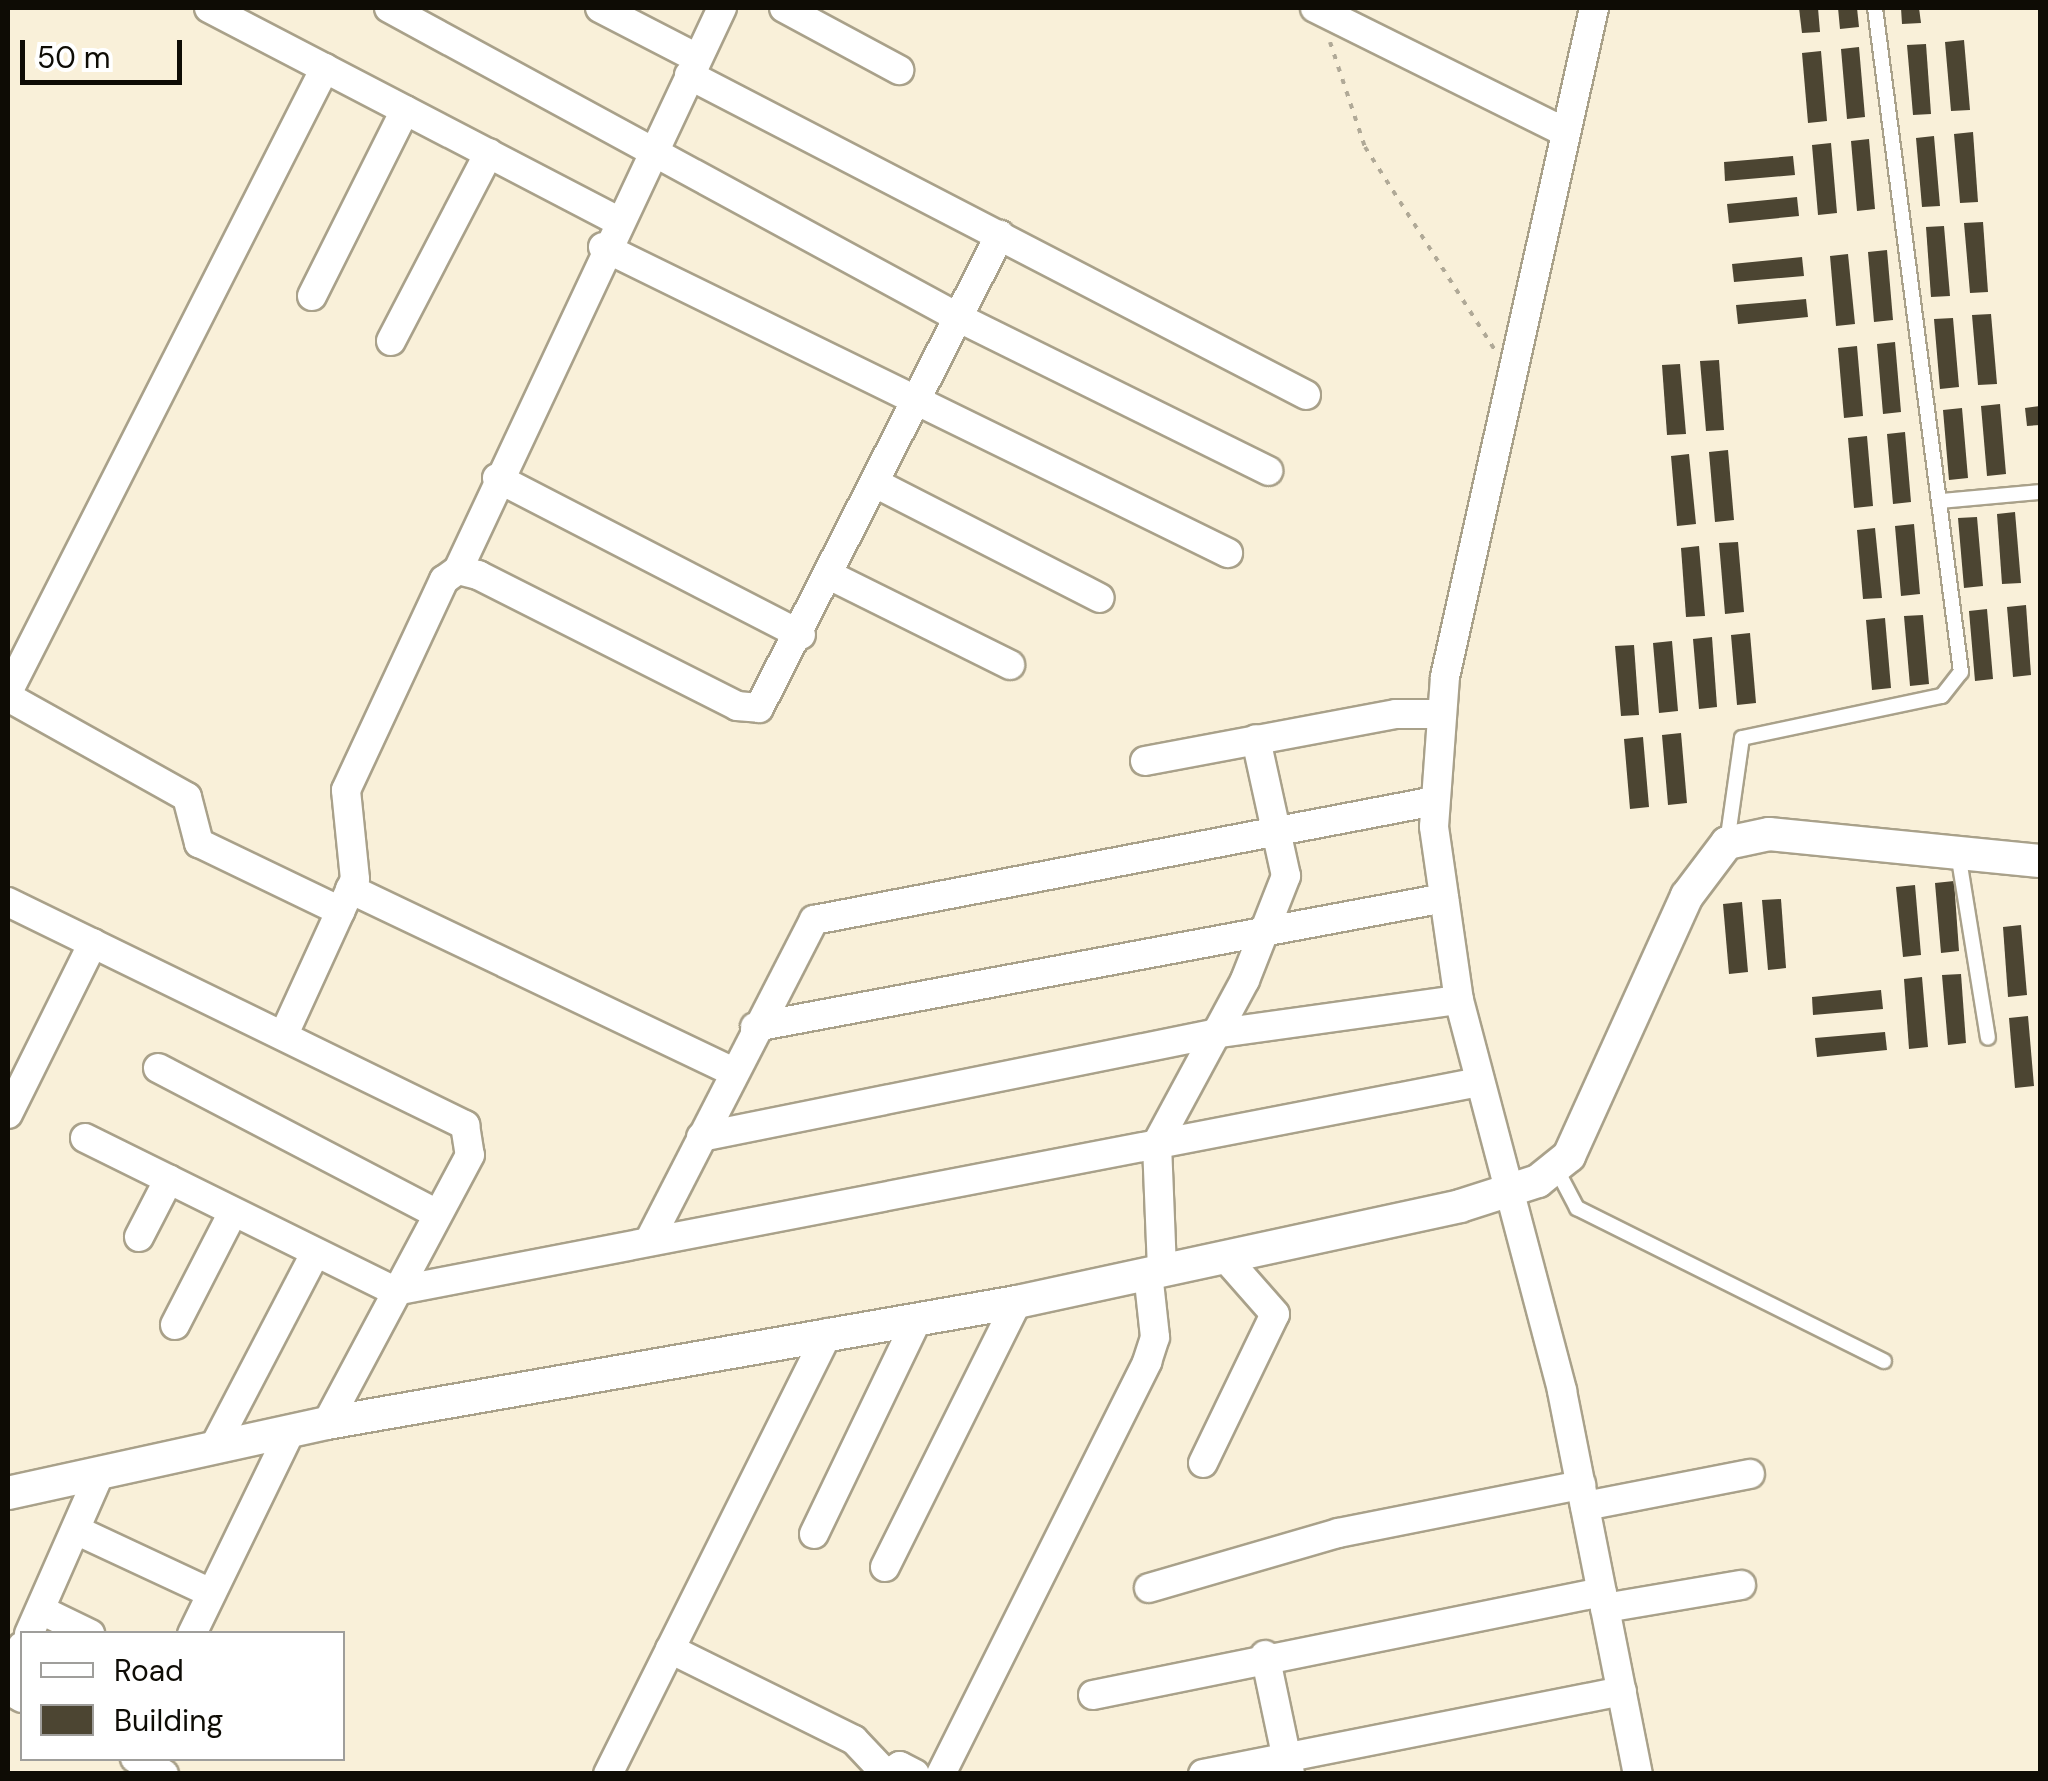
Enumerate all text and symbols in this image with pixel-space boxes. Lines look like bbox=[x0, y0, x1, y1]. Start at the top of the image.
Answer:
scale bar bbox=[25, 20, 188, 82]
text: 50 m bbox=[37, 38, 111, 77]
legend bbox=[20, 1631, 345, 1761]
text: Road bbox=[114, 1651, 184, 1690]
text: Building bbox=[114, 1701, 223, 1740]

